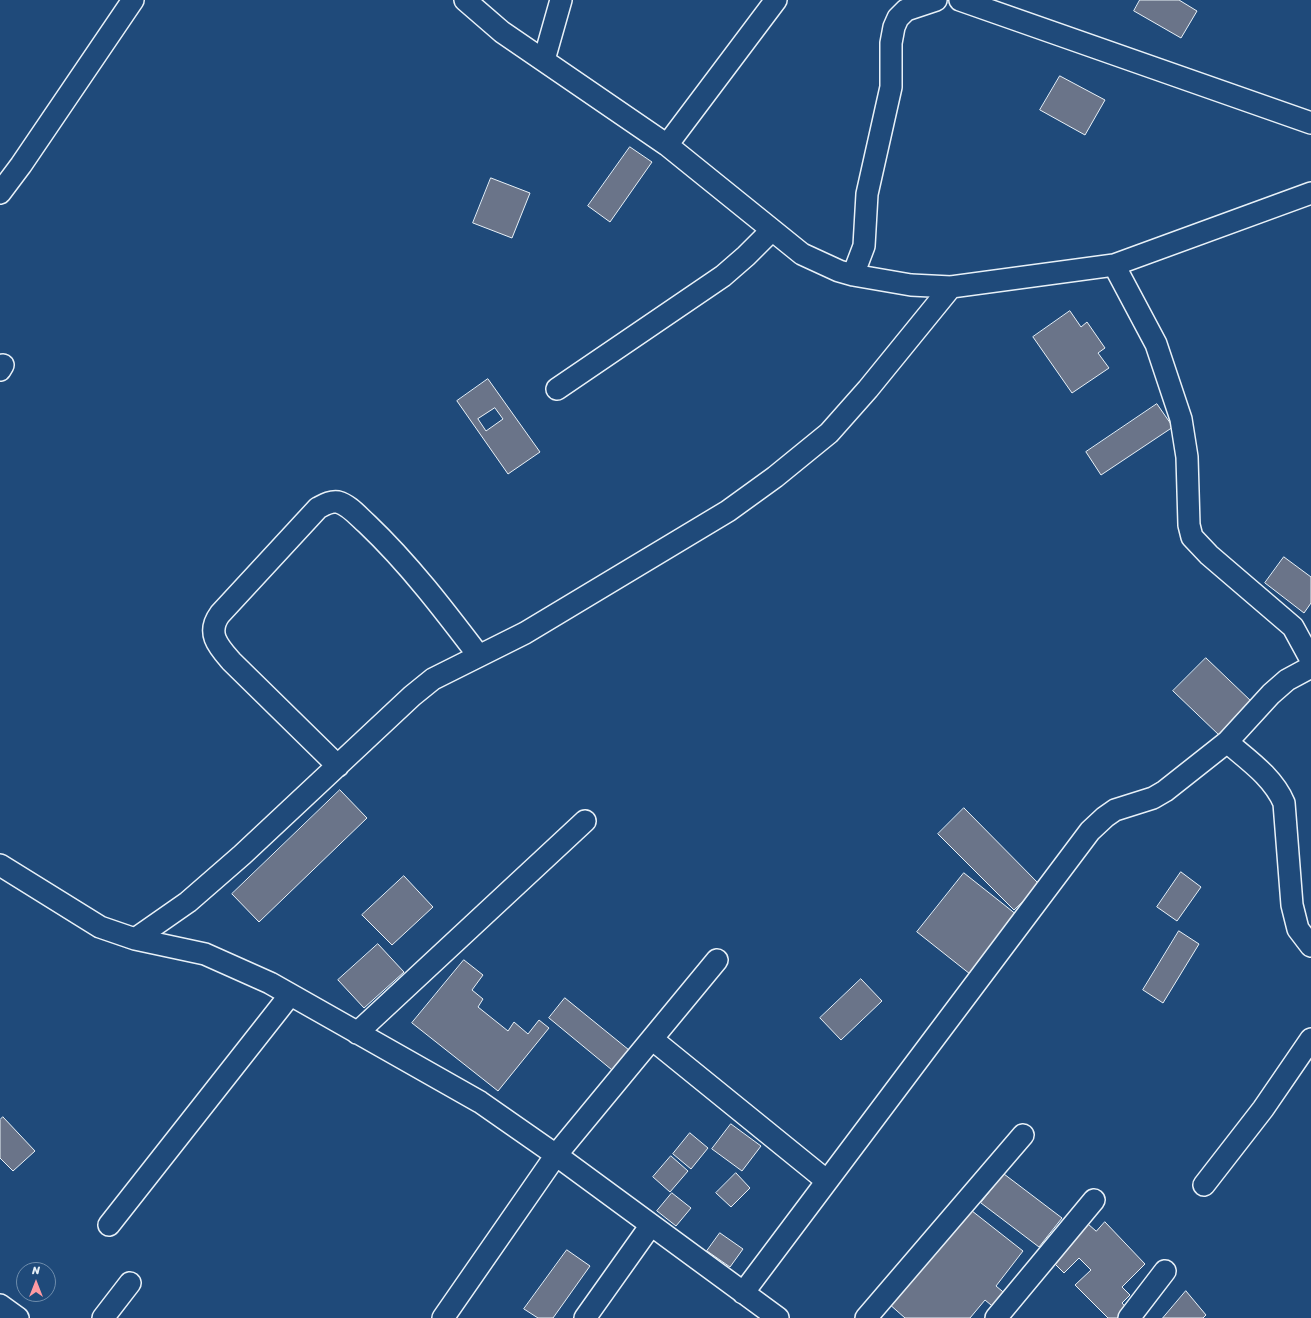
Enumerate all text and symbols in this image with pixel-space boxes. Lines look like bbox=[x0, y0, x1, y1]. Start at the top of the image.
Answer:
text: N bbox=[32, 1261, 40, 1280]
north arrow bbox=[16, 1262, 56, 1302]

